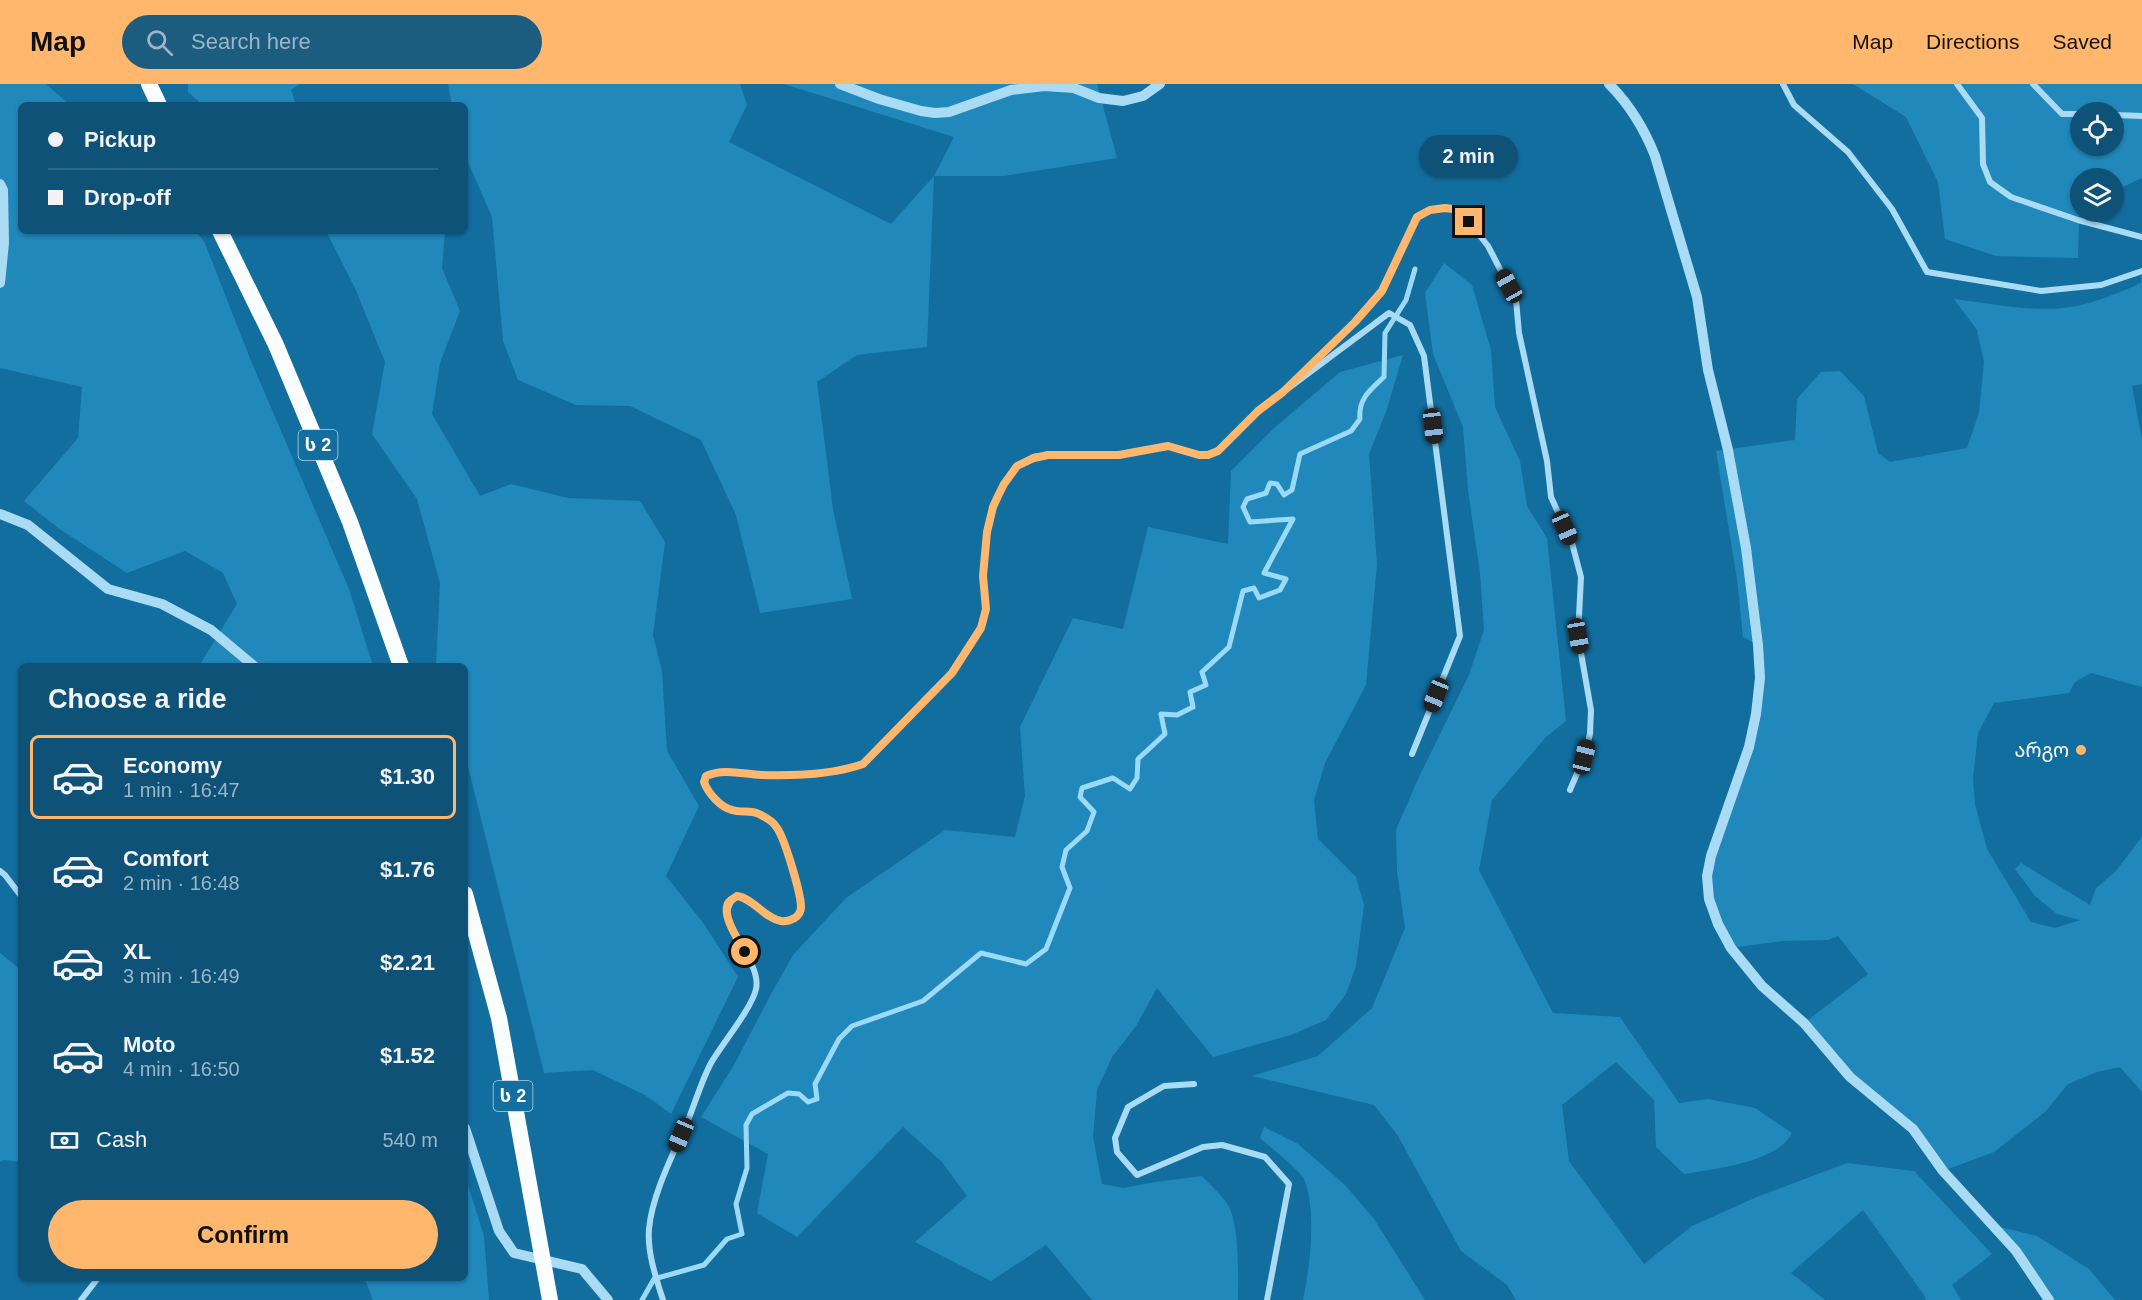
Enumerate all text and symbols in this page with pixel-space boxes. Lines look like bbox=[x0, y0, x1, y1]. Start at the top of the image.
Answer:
search box bbox=[122, 15, 542, 69]
text: Map bbox=[30, 26, 86, 57]
icon: search bbox=[143, 26, 176, 59]
text: Search here bbox=[191, 29, 311, 54]
text: Map bbox=[1852, 30, 1893, 53]
text: Directions bbox=[1926, 30, 2019, 53]
text: Saved bbox=[2052, 30, 2112, 53]
map controls bbox=[2070, 102, 2124, 222]
button: locate bbox=[2070, 102, 2124, 156]
text: Pickup bbox=[84, 127, 156, 152]
callout: 2 min bbox=[1420, 135, 1518, 177]
text: 2 min bbox=[1442, 145, 1495, 167]
button: layers bbox=[2070, 168, 2124, 222]
text: Drop-off bbox=[84, 185, 171, 210]
route end bbox=[1455, 208, 1482, 235]
car bbox=[1492, 266, 1526, 306]
car bbox=[1422, 407, 1444, 445]
road number: ს 2 bbox=[298, 430, 338, 460]
car bbox=[1549, 508, 1581, 548]
car bbox=[1566, 617, 1590, 655]
car bbox=[1421, 675, 1451, 715]
text: Choose a ride bbox=[48, 684, 227, 714]
car bbox=[1571, 737, 1597, 777]
place label: არგო bbox=[2015, 739, 2069, 762]
marker: არგო bbox=[2074, 743, 2088, 757]
icon: car bbox=[51, 750, 105, 804]
text: Economy bbox=[123, 753, 222, 778]
text: $1.30 bbox=[380, 764, 435, 789]
text: 1 min · 16:47 bbox=[123, 779, 240, 801]
icon: car bbox=[51, 843, 105, 897]
text: Comfort bbox=[123, 846, 209, 871]
text: $1.76 bbox=[380, 857, 435, 882]
text: 2 min · 16:48 bbox=[123, 872, 240, 894]
icon: car bbox=[51, 936, 105, 990]
route start bbox=[731, 938, 758, 965]
text: XL bbox=[123, 939, 151, 964]
text: $2.21 bbox=[380, 950, 435, 975]
text: 3 min · 16:49 bbox=[123, 965, 240, 987]
icon: car bbox=[51, 1029, 105, 1083]
text: Moto bbox=[123, 1032, 176, 1057]
text: $1.52 bbox=[380, 1043, 435, 1068]
text: 4 min · 16:50 bbox=[123, 1058, 240, 1080]
road number: ს 2 bbox=[494, 1081, 532, 1111]
car bbox=[666, 1115, 696, 1155]
icon: cash bbox=[48, 1124, 81, 1157]
text: Cash bbox=[96, 1127, 147, 1152]
text: 540 m bbox=[382, 1129, 438, 1151]
button: Confirm bbox=[48, 1200, 438, 1269]

